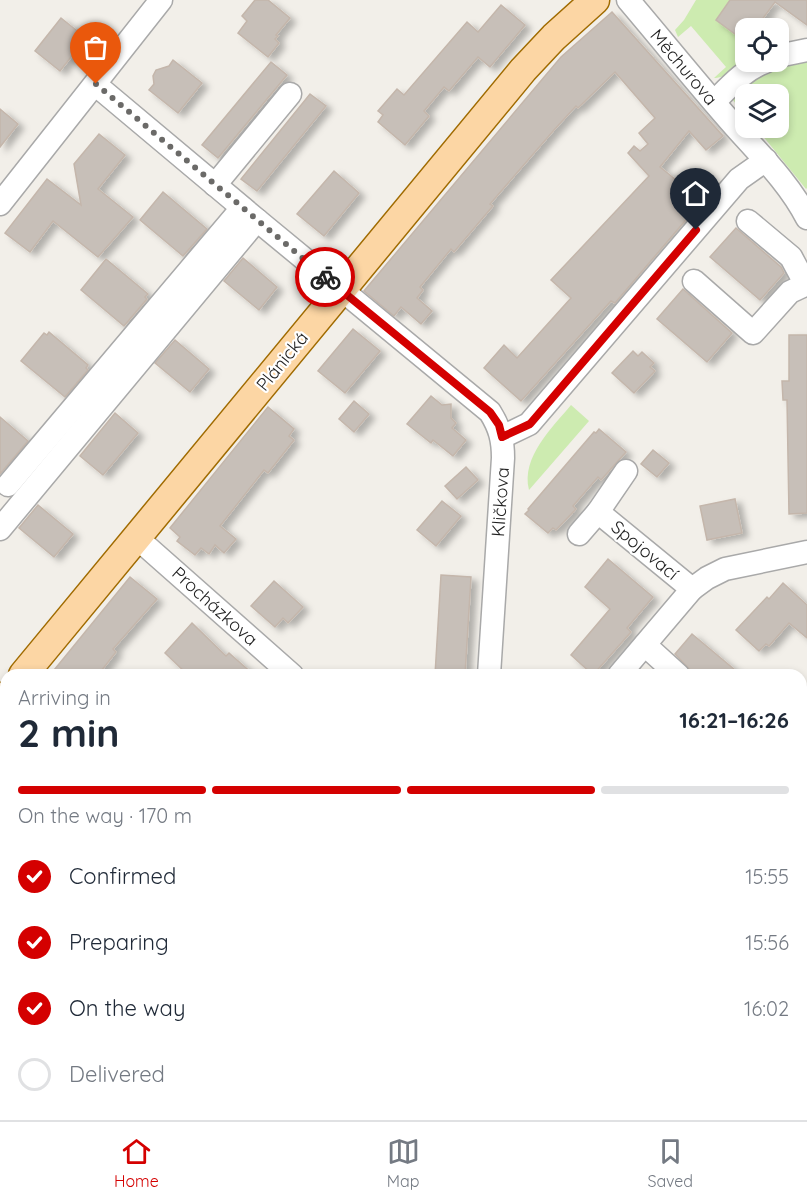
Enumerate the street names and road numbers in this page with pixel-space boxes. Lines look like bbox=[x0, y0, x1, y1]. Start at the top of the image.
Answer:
street label: Měchurova bbox=[645, 24, 723, 110]
street label: Plánická bbox=[251, 327, 313, 395]
street label: Kličkova bbox=[486, 466, 514, 538]
street label: Spojovací bbox=[607, 515, 684, 585]
street label: Procházkova bbox=[167, 561, 263, 651]

